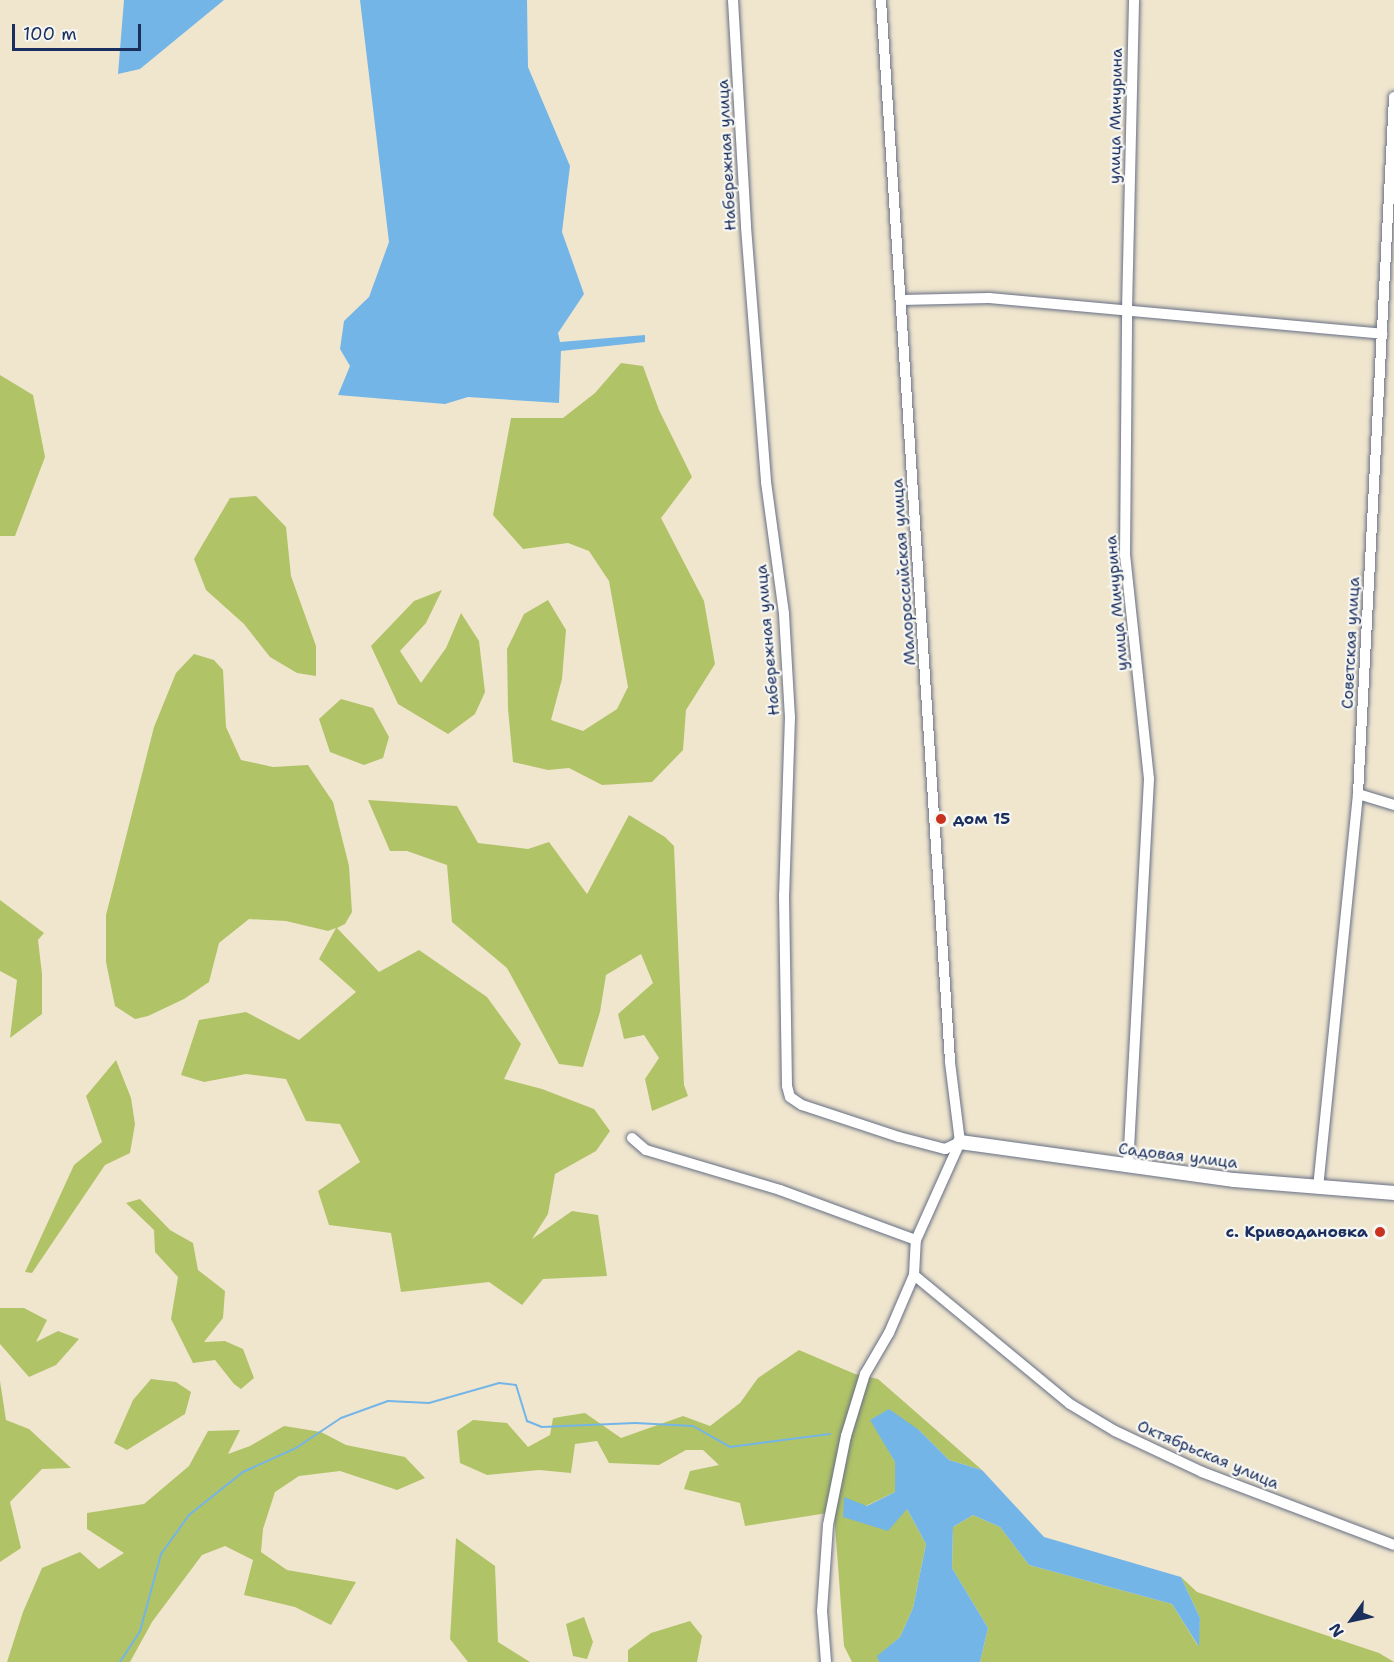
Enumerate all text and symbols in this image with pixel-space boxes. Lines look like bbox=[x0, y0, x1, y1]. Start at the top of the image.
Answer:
scale bar bbox=[15, 12, 144, 50]
text: 100 m bbox=[23, 22, 77, 46]
street label: улица Мичурина bbox=[1105, 48, 1127, 184]
street label: Набережная улица bbox=[713, 79, 741, 231]
street label: Малороссийская улица bbox=[888, 478, 920, 666]
street label: улица Мичурина bbox=[1102, 534, 1132, 672]
street label: Набережная улица bbox=[752, 564, 784, 716]
street label: Советская улица bbox=[1338, 576, 1364, 710]
place label: дом 15 bbox=[953, 809, 1010, 829]
marker: дом 15 bbox=[934, 812, 948, 826]
street label: Садовая улица bbox=[1117, 1139, 1239, 1173]
place label: с. Криводановка bbox=[1226, 1222, 1368, 1242]
marker: с. Криводановка bbox=[1373, 1225, 1387, 1239]
street label: Октябрьская улица bbox=[1134, 1416, 1282, 1494]
north arrow bbox=[1322, 1590, 1382, 1650]
text: N bbox=[1324, 1619, 1349, 1641]

